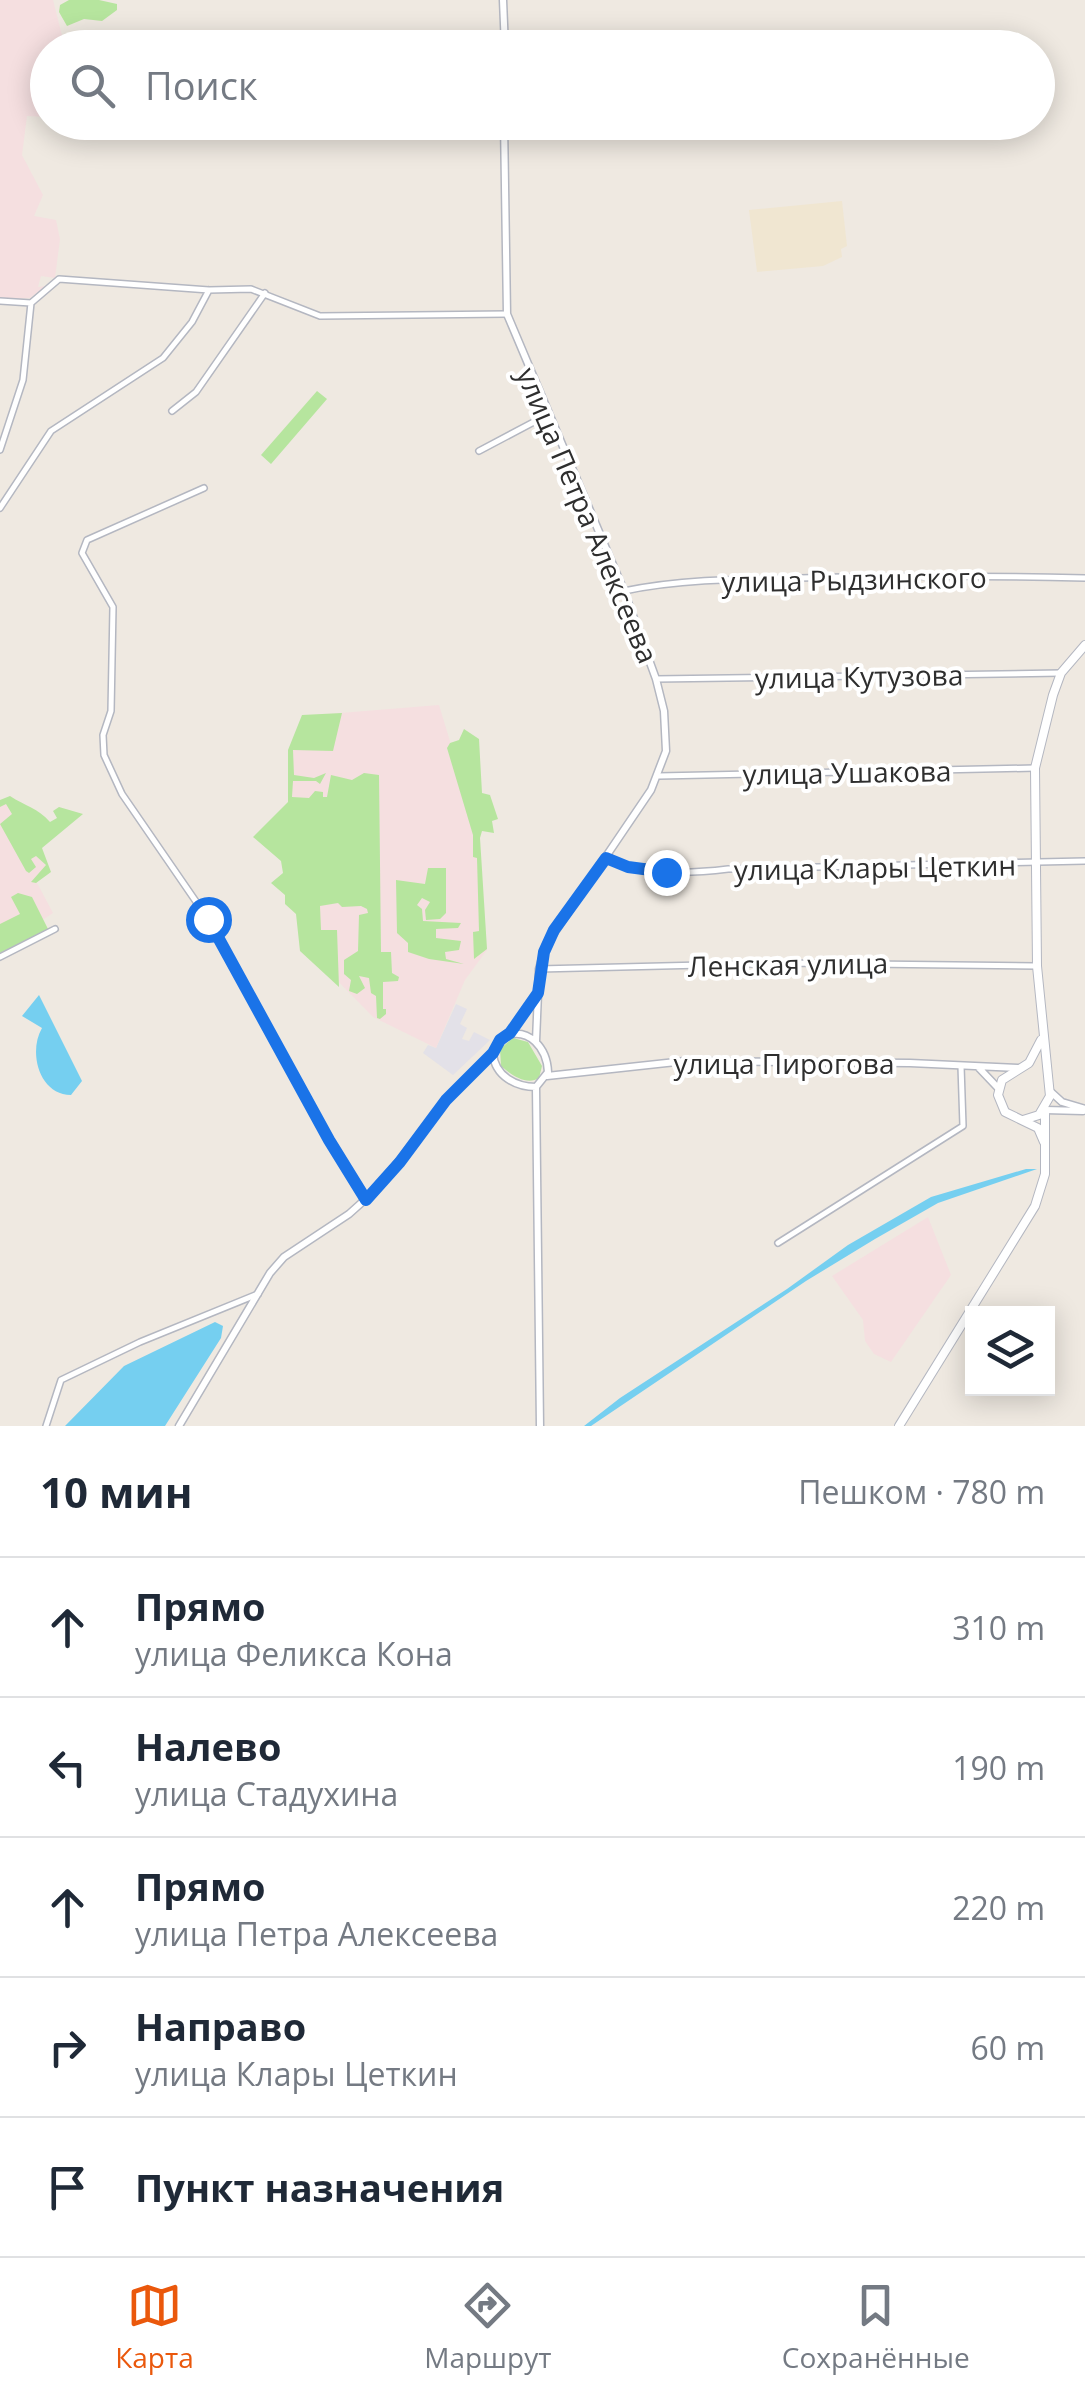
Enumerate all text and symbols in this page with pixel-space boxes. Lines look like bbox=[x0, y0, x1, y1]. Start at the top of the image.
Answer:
search box bbox=[30, 30, 1055, 140]
icon: search bbox=[65, 58, 120, 113]
text: Поиск bbox=[145, 59, 258, 111]
street label: улица Петра Алексеева bbox=[508, 361, 668, 669]
street label: улица Рыдзинского bbox=[721, 558, 987, 600]
street label: улица Кутузова bbox=[754, 655, 964, 697]
street label: улица Ушакова bbox=[742, 751, 952, 793]
street label: улица Клары Цеткин bbox=[734, 846, 1016, 888]
route end bbox=[644, 850, 690, 896]
route start bbox=[186, 897, 232, 943]
street label: Ленская улица bbox=[688, 943, 888, 985]
street label: улица Пирогова bbox=[674, 1044, 894, 1082]
map controls bbox=[965, 1306, 1055, 1396]
button: layers bbox=[965, 1306, 1055, 1396]
text: 10 мин bbox=[40, 1463, 192, 1520]
text: Пешком · 780 m bbox=[798, 1470, 1045, 1513]
text: Прямо bbox=[135, 1580, 266, 1632]
icon: ahead bbox=[40, 1600, 95, 1655]
text: 310 m bbox=[952, 1606, 1045, 1649]
text: улица Феликса Кона bbox=[135, 1632, 453, 1675]
text: Налево bbox=[135, 1720, 281, 1772]
icon: left bbox=[40, 1740, 95, 1795]
text: 190 m bbox=[952, 1746, 1045, 1789]
text: улица Стадухина bbox=[135, 1772, 398, 1815]
text: Прямо bbox=[135, 1860, 266, 1912]
icon: ahead bbox=[40, 1880, 95, 1935]
text: 220 m bbox=[952, 1886, 1045, 1929]
text: улица Петра Алексеева bbox=[135, 1912, 498, 1955]
text: Направо bbox=[135, 2000, 306, 2052]
icon: right bbox=[40, 2020, 95, 2075]
text: 60 m bbox=[970, 2026, 1045, 2069]
text: улица Клары Цеткин bbox=[135, 2052, 458, 2095]
icon: arrive bbox=[40, 2160, 95, 2215]
text: Пункт назначения bbox=[135, 2161, 504, 2213]
tab: Карта bbox=[115, 2278, 194, 2376]
tab: Маршрут bbox=[424, 2278, 551, 2376]
tab: Сохранённые bbox=[782, 2278, 970, 2376]

